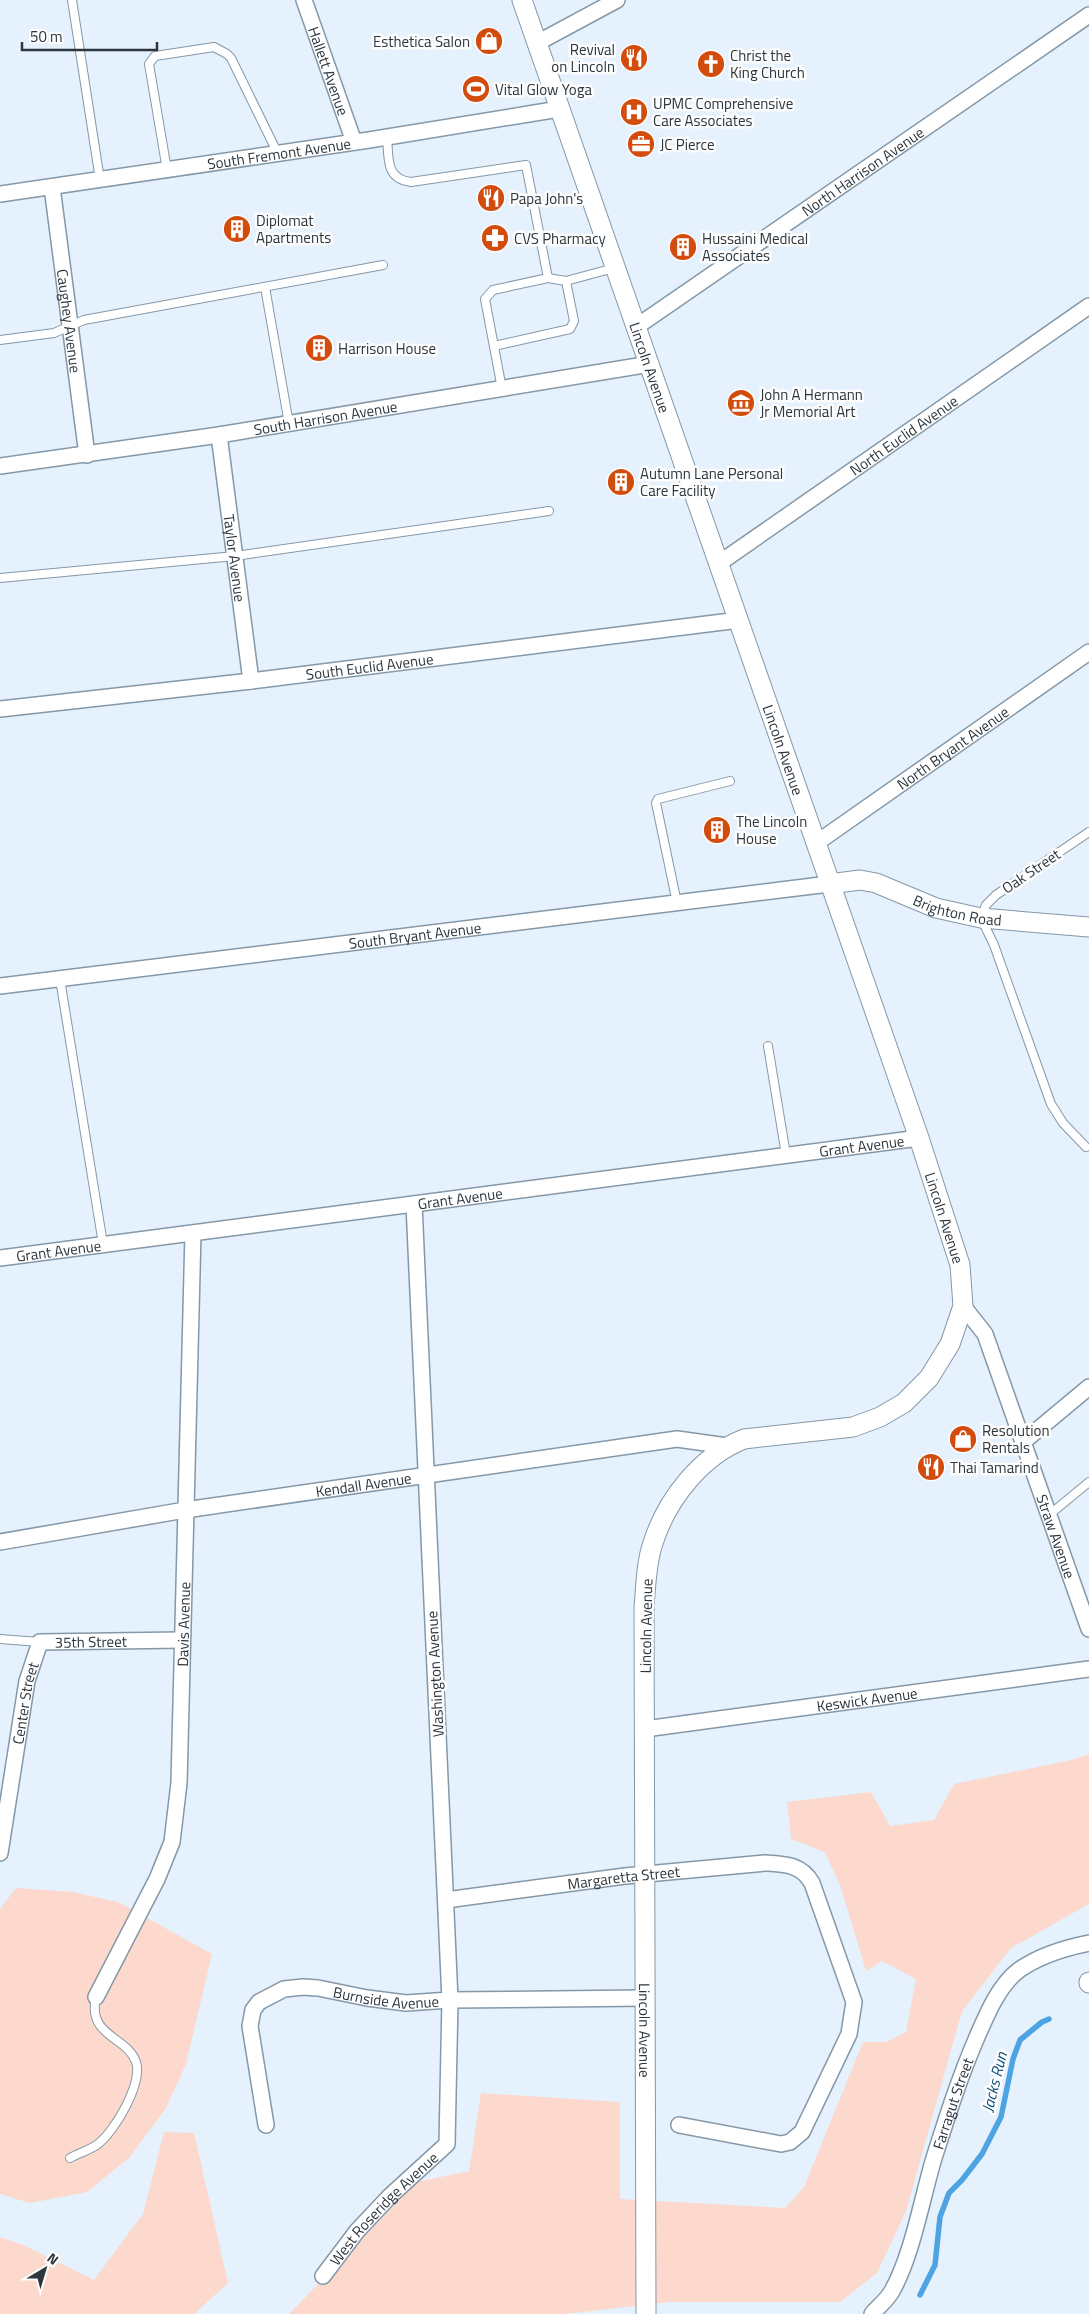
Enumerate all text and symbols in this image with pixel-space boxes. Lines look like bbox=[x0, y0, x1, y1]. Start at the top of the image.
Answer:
scale bar bbox=[22, 20, 158, 52]
street label: Hallett Avenue bbox=[303, 23, 355, 118]
text: 50 m bbox=[30, 25, 63, 48]
shop icon: Esthetica Salon bbox=[474, 26, 504, 56]
place label: Esthetica Salon bbox=[373, 30, 470, 53]
place label: Revival on Lincoln bbox=[551, 38, 615, 78]
restaurant icon: Revival on Lincoln bbox=[619, 43, 649, 73]
place label: Christ the King Church bbox=[730, 44, 805, 84]
church icon: Christ the King Church bbox=[696, 49, 726, 79]
sports icon: Vital Glow Yoga bbox=[461, 74, 491, 104]
place label: Vital Glow Yoga bbox=[495, 78, 592, 101]
place label: UPMC Comprehensive Care Associates bbox=[653, 92, 793, 132]
hospital icon: UPMC Comprehensive Care Associates bbox=[619, 97, 649, 127]
street label: North Harrison Avenue bbox=[796, 121, 928, 221]
office icon: JC Pierce bbox=[626, 129, 656, 159]
street label: South Fremont Avenue bbox=[206, 131, 352, 175]
place label: JC Pierce bbox=[660, 133, 715, 156]
restaurant icon: Papa John's bbox=[476, 183, 506, 213]
place label: Papa John's bbox=[510, 187, 583, 210]
place label: Diplomat Apartments bbox=[256, 209, 331, 249]
building icon: Diplomat Apartments bbox=[222, 214, 252, 244]
pharmacy icon: CVS Pharmacy bbox=[480, 223, 510, 253]
place label: CVS Pharmacy bbox=[514, 227, 606, 250]
place label: Hussaini Medical Associates bbox=[702, 227, 808, 267]
building icon: Hussaini Medical Associates bbox=[668, 232, 698, 262]
street label: Caughey Avenue bbox=[51, 268, 88, 374]
street label: Lincoln Avenue bbox=[624, 319, 677, 416]
building icon: Harrison House bbox=[304, 333, 334, 363]
place label: Harrison House bbox=[338, 337, 436, 360]
place label: John A Hermann Jr Memorial Art bbox=[760, 383, 863, 423]
museum icon: John A Hermann Jr Memorial Art bbox=[726, 388, 756, 418]
street label: North Euclid Avenue bbox=[845, 389, 962, 481]
street label: South Harrison Avenue bbox=[252, 394, 399, 441]
place label: Autumn Lane Personal Care Facility bbox=[640, 462, 783, 502]
building icon: Autumn Lane Personal Care Facility bbox=[606, 467, 636, 497]
street label: Taylor Avenue bbox=[218, 513, 252, 603]
street label: South Euclid Avenue bbox=[304, 647, 435, 686]
street label: North Bryant Avenue bbox=[892, 700, 1013, 795]
street label: Lincoln Avenue bbox=[757, 701, 810, 798]
place label: The Lincoln House bbox=[736, 810, 807, 850]
building icon: The Lincoln House bbox=[702, 815, 732, 845]
street label: Oak Street bbox=[997, 842, 1066, 899]
street label: Brighton Road bbox=[910, 888, 1003, 931]
street label: South Bryant Avenue bbox=[347, 915, 482, 955]
street label: Grant Avenue bbox=[818, 1129, 906, 1162]
street label: Lincoln Avenue bbox=[919, 1169, 970, 1266]
street label: Grant Avenue bbox=[416, 1181, 504, 1215]
street label: Grant Avenue bbox=[15, 1233, 102, 1267]
place label: Resolution Rentals bbox=[982, 1419, 1050, 1459]
shop icon: Resolution Rentals bbox=[948, 1424, 978, 1454]
restaurant icon: Thai Tamarind bbox=[916, 1452, 946, 1482]
place label: Thai Tamarind bbox=[950, 1456, 1039, 1479]
street label: Kendall Avenue bbox=[314, 1466, 413, 1503]
street label: Straw Avenue bbox=[1031, 1491, 1082, 1581]
street label: Lincoln Avenue bbox=[634, 1578, 658, 1674]
street label: Davis Avenue bbox=[170, 1581, 196, 1667]
street label: Washington Avenue bbox=[420, 1610, 450, 1738]
street label: 35th Street bbox=[55, 1629, 128, 1653]
street label: Center Street bbox=[6, 1658, 44, 1746]
street label: Keswick Avenue bbox=[815, 1681, 919, 1717]
street label: Margaretta Street bbox=[566, 1859, 681, 1895]
street label: Burnside Avenue bbox=[331, 1980, 440, 2015]
street label: Lincoln Avenue bbox=[634, 1983, 657, 2078]
water label: Jacks Run bbox=[975, 2048, 1013, 2115]
street label: Farragut Street bbox=[926, 2053, 979, 2152]
street label: West Roseridge Avenue bbox=[324, 2146, 443, 2270]
north arrow bbox=[20, 2244, 70, 2294]
text: N bbox=[43, 2247, 64, 2270]

